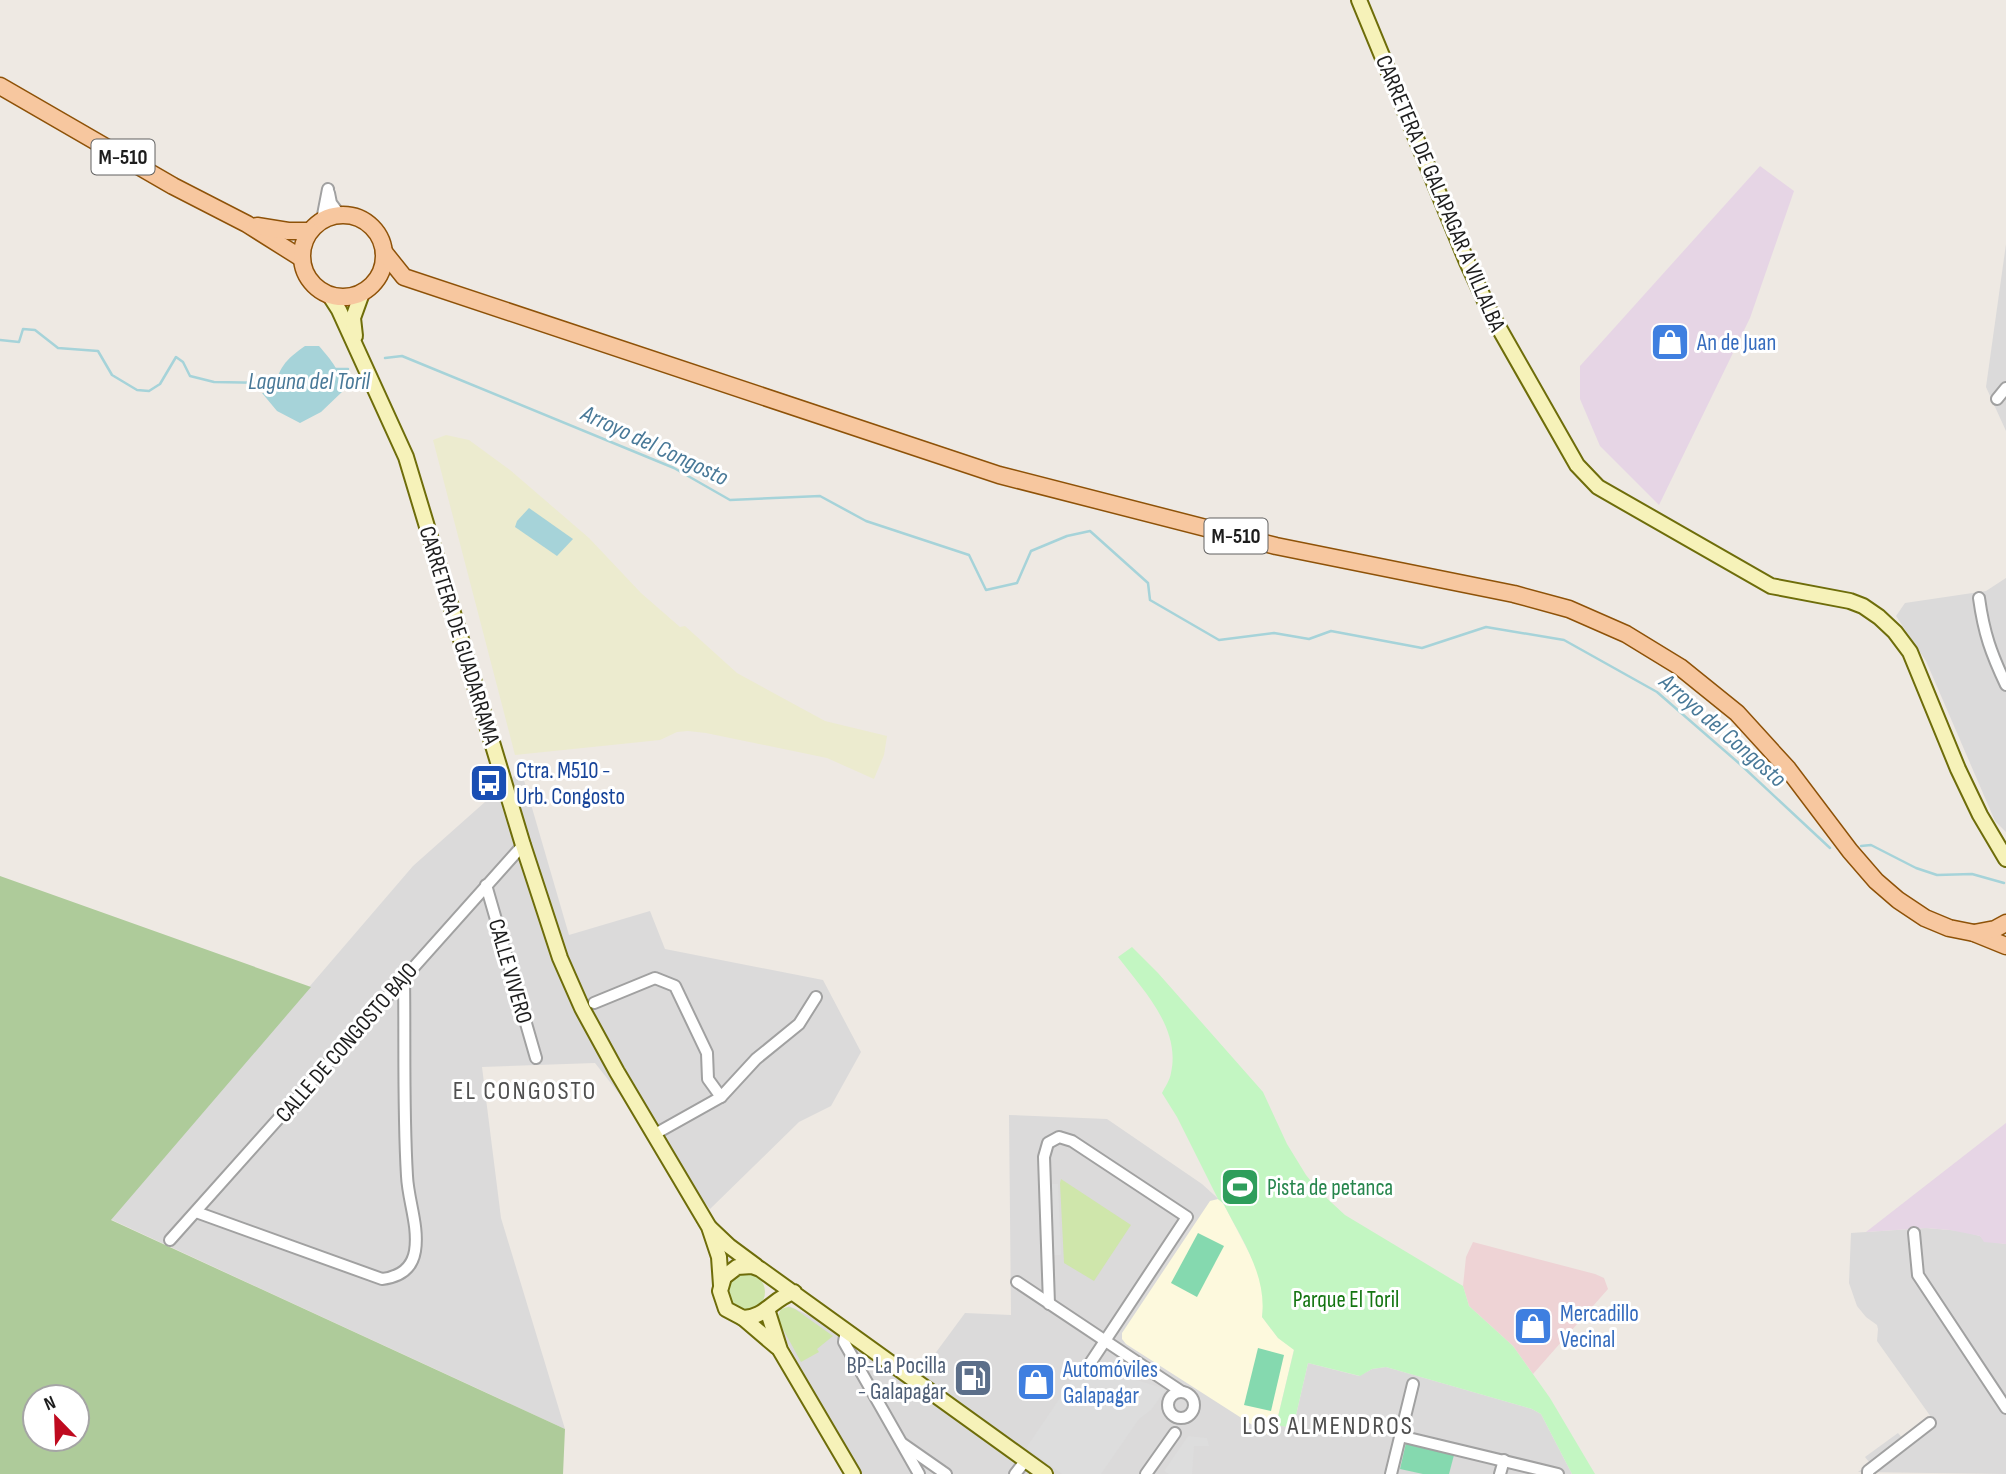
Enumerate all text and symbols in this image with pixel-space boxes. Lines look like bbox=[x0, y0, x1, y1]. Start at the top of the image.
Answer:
street label: CARRETERA DE GALAPAGAR A VILLALBA bbox=[1369, 51, 1511, 336]
road number: M-510 bbox=[92, 140, 154, 174]
shop icon: An de Juan bbox=[1649, 321, 1691, 363]
place label: An de Juan bbox=[1696, 329, 1776, 357]
water label: Laguna del Toril bbox=[248, 367, 371, 396]
water label: Arroyo del Congosto bbox=[576, 398, 733, 492]
road number: M-510 bbox=[1204, 518, 1268, 554]
street label: CARRETERA DE GUADARRAMA bbox=[412, 523, 506, 748]
water label: Arroyo del Congosto bbox=[1653, 667, 1792, 793]
place label: Ctra. M510 - Urb. Congosto bbox=[516, 757, 625, 811]
bus stop icon: Ctra. M510 - Urb. Congosto bbox=[468, 762, 510, 804]
street label: CALLE VIVERO bbox=[482, 916, 538, 1027]
street label: CALLE DE CONGOSTO BAJO bbox=[270, 957, 424, 1128]
district label: EL CONGOSTO bbox=[453, 1076, 597, 1107]
sports icon: Pista de petanca bbox=[1219, 1166, 1261, 1208]
place label: Pista de petanca bbox=[1267, 1174, 1393, 1202]
park label: Parque El Toril bbox=[1293, 1286, 1399, 1314]
place label: Mercadillo Vecinal bbox=[1560, 1300, 1639, 1354]
shop icon: Mercadillo Vecinal bbox=[1512, 1305, 1554, 1347]
place label: BP-La Pocilla - Galapagar bbox=[846, 1352, 946, 1406]
place label: Automóviles Galapagar bbox=[1062, 1356, 1158, 1410]
fuel station icon: BP-La Pocilla - Galapagar bbox=[952, 1357, 994, 1399]
shop icon: Automóviles Galapagar bbox=[1015, 1361, 1057, 1403]
north arrow bbox=[21, 1383, 91, 1453]
text: N bbox=[41, 1391, 59, 1416]
district label: LOS ALMENDROS bbox=[1242, 1411, 1414, 1442]

